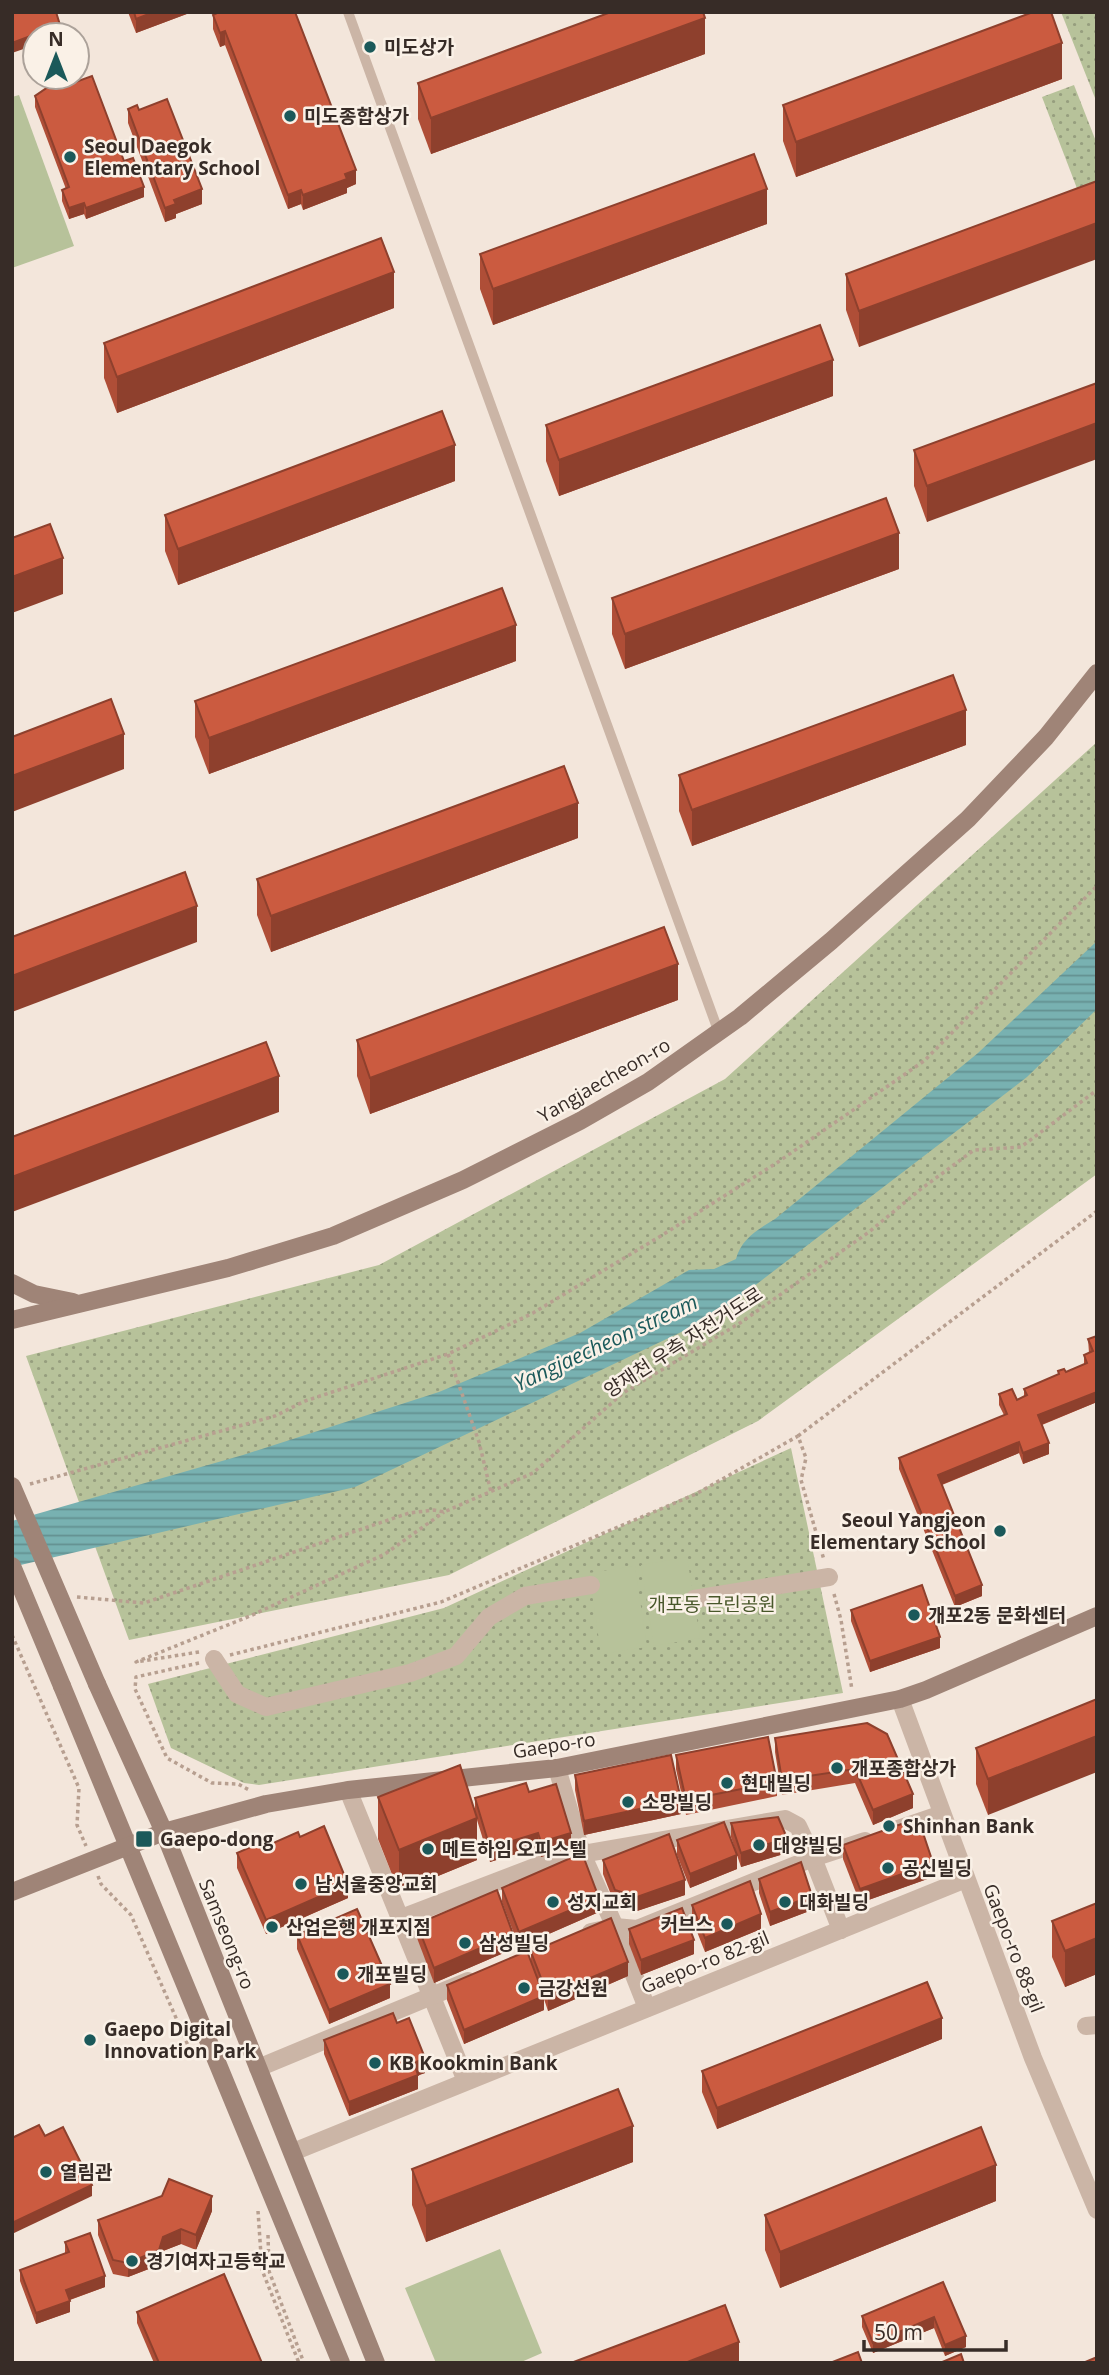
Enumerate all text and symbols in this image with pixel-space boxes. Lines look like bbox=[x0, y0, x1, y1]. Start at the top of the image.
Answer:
north arrow bbox=[21, 21, 91, 91]
text: N bbox=[48, 26, 64, 52]
place label: 미도상가 bbox=[384, 34, 454, 60]
marker: 미도상가 bbox=[362, 39, 378, 55]
place label: 미도종합상가 bbox=[304, 103, 409, 129]
marker: 미도종합상가 bbox=[282, 108, 298, 124]
place label: Seoul Daegok Elementary School bbox=[84, 133, 260, 181]
marker: Seoul Daegok Elementary School bbox=[62, 149, 78, 165]
street label: Yangjaecheon-ro bbox=[533, 1031, 675, 1129]
street label: 양재천 우측 자전거도로 bbox=[598, 1281, 768, 1403]
water label: Yangjaecheon stream bbox=[509, 1287, 702, 1397]
place label: Seoul Yangjeon Elementary School bbox=[810, 1507, 986, 1555]
marker: Seoul Yangjeon Elementary School bbox=[992, 1523, 1008, 1539]
park label: 개포동 근린공원 bbox=[648, 1591, 776, 1617]
place label: 개포2동 문화센터 bbox=[928, 1602, 1066, 1628]
marker: 개포2동 문화센터 bbox=[906, 1607, 922, 1623]
street label: Gaepo-ro bbox=[511, 1726, 597, 1764]
place label: 개포종합상가 bbox=[851, 1755, 956, 1781]
marker: 개포종합상가 bbox=[829, 1760, 845, 1776]
place label: 현대빌딩 bbox=[741, 1770, 811, 1796]
marker: 현대빌딩 bbox=[719, 1775, 735, 1791]
place label: 소망빌딩 bbox=[642, 1789, 712, 1815]
marker: 소망빌딩 bbox=[620, 1794, 636, 1810]
place label: Shinhan Bank bbox=[903, 1813, 1034, 1839]
marker: Shinhan Bank bbox=[881, 1818, 897, 1834]
place label: Gaepo-dong bbox=[160, 1826, 274, 1852]
marker: Gaepo-dong bbox=[134, 1829, 154, 1849]
place label: 대양빌딩 bbox=[773, 1832, 843, 1858]
place label: 메트하임 오피스텔 bbox=[442, 1836, 587, 1862]
marker: 대양빌딩 bbox=[751, 1837, 767, 1853]
marker: 메트하임 오피스텔 bbox=[420, 1841, 436, 1857]
place label: 공신빌딩 bbox=[902, 1855, 972, 1881]
marker: 공신빌딩 bbox=[880, 1860, 896, 1876]
place label: 남서울중앙교회 bbox=[315, 1871, 437, 1897]
street label: Samseong-ro bbox=[193, 1875, 261, 1993]
marker: 남서울중앙교회 bbox=[293, 1876, 309, 1892]
street label: Gaepo-ro 88-gil bbox=[977, 1880, 1051, 2016]
place label: 성지교회 bbox=[567, 1889, 637, 1915]
place label: 대화빌딩 bbox=[799, 1889, 869, 1915]
marker: 성지교회 bbox=[545, 1894, 561, 1910]
marker: 대화빌딩 bbox=[777, 1894, 793, 1910]
place label: 커브스 bbox=[661, 1911, 713, 1937]
place label: 산업은행 개포지점 bbox=[286, 1914, 431, 1940]
marker: 커브스 bbox=[719, 1916, 735, 1932]
marker: 산업은행 개포지점 bbox=[264, 1919, 280, 1935]
street label: Gaepo-ro 82-gil bbox=[637, 1924, 773, 2000]
place label: 삼성빌딩 bbox=[479, 1930, 549, 1956]
marker: 삼성빌딩 bbox=[457, 1935, 473, 1951]
place label: 개포빌딩 bbox=[357, 1961, 427, 1987]
marker: 개포빌딩 bbox=[335, 1966, 351, 1982]
place label: 금강선원 bbox=[538, 1975, 608, 2001]
marker: 금강선원 bbox=[516, 1980, 532, 1996]
place label: Gaepo Digital Innovation Park bbox=[104, 2016, 257, 2064]
marker: Gaepo Digital Innovation Park bbox=[82, 2032, 98, 2048]
place label: KB Kookmin Bank bbox=[389, 2050, 558, 2076]
marker: KB Kookmin Bank bbox=[367, 2055, 383, 2071]
place label: 열림관 bbox=[60, 2159, 113, 2185]
marker: 열림관 bbox=[38, 2164, 54, 2180]
place label: 경기여자고등학교 bbox=[146, 2248, 286, 2274]
marker: 경기여자고등학교 bbox=[124, 2253, 140, 2269]
scale bar bbox=[864, 2308, 1006, 2352]
text: 50 m bbox=[874, 2318, 923, 2346]

